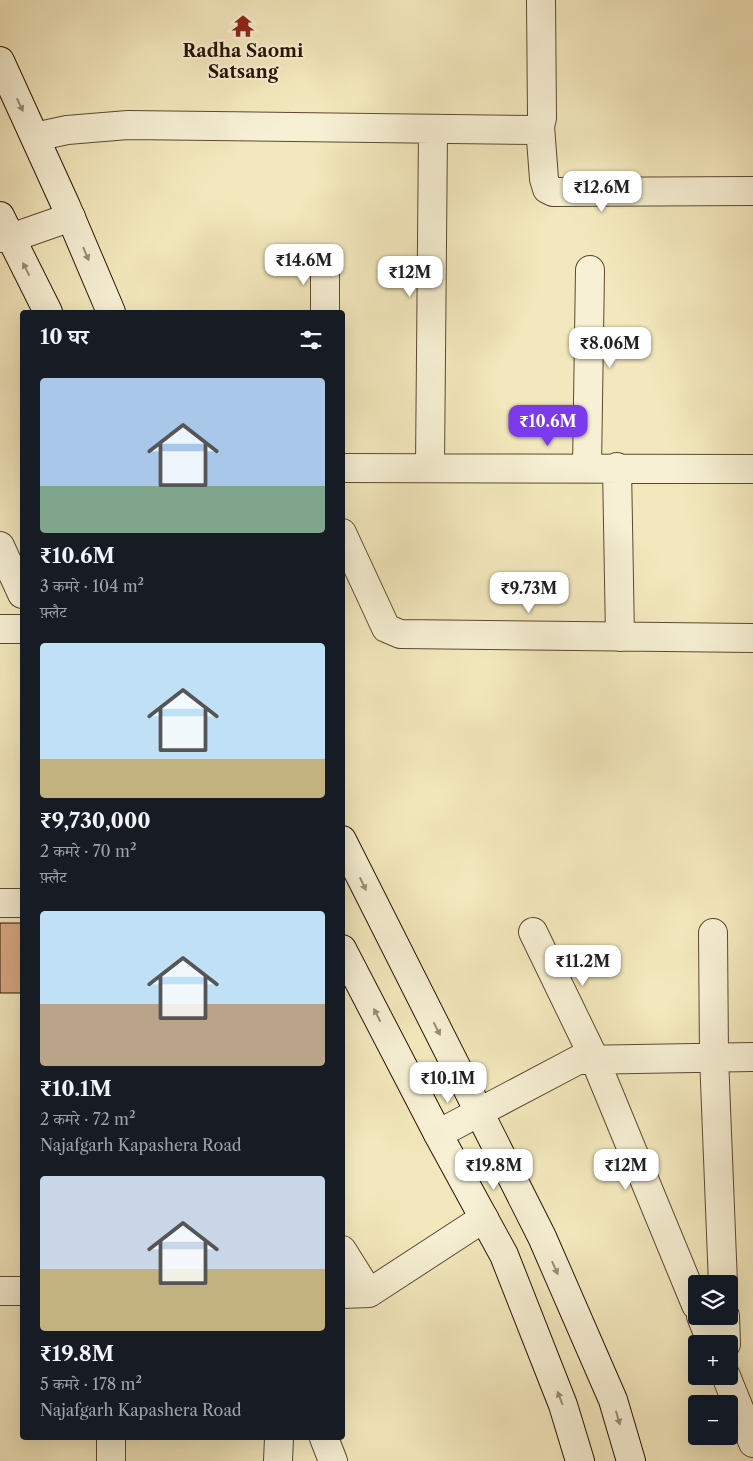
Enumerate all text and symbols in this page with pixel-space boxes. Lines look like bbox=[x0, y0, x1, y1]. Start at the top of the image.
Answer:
temple icon: Radha Saomi Satsang bbox=[230, 13, 256, 39]
place label: Radha Saomi Satsang bbox=[183, 40, 304, 83]
one-way arrow bbox=[17, 98, 25, 112]
pin: ₹12.6M bbox=[561, 170, 643, 213]
text: ₹12.6M bbox=[574, 177, 630, 197]
pin: ₹14.6M bbox=[263, 244, 345, 286]
one-way arrow bbox=[83, 247, 91, 261]
text: ₹14.6M bbox=[276, 250, 332, 270]
pin: ₹12M bbox=[380, 256, 440, 298]
one-way arrow bbox=[22, 262, 30, 276]
text: ₹12M bbox=[389, 262, 431, 282]
text: 10 घर bbox=[40, 324, 89, 349]
icon: filters bbox=[297, 326, 325, 354]
pin: ₹8.06M bbox=[569, 326, 651, 369]
text: ₹8.06M bbox=[580, 333, 640, 353]
pin: ₹10.6M bbox=[507, 404, 589, 447]
icon: home bbox=[138, 410, 228, 500]
text: ₹10.6M bbox=[519, 411, 577, 431]
text: ₹10.6M bbox=[40, 543, 115, 568]
pin: ₹9.73M bbox=[488, 572, 570, 614]
text: 3 कमरे · 104 m² bbox=[40, 576, 144, 596]
text: ₹9.73M bbox=[501, 578, 557, 598]
text: फ़्लैट bbox=[40, 602, 67, 622]
icon: home bbox=[138, 675, 228, 765]
text: ₹9,730,000 bbox=[40, 808, 151, 833]
text: 2 कमरे · 70 m² bbox=[40, 841, 136, 861]
text: फ़्लैट bbox=[40, 867, 67, 887]
one-way arrow bbox=[360, 877, 368, 891]
icon: home bbox=[138, 943, 228, 1033]
pin: ₹11.2M bbox=[542, 944, 624, 987]
text: ₹11.2M bbox=[556, 951, 610, 971]
one-way arrow bbox=[373, 1008, 381, 1022]
one-way arrow bbox=[433, 1021, 441, 1036]
pin: ₹10.1M bbox=[407, 1062, 489, 1104]
text: ₹10.1M bbox=[421, 1068, 475, 1088]
text: ₹10.1M bbox=[40, 1076, 112, 1101]
text: 2 कमरे · 72 m² bbox=[40, 1109, 136, 1129]
text: Najafgarh Kapashera Road bbox=[40, 1135, 242, 1155]
pin: ₹19.8M bbox=[453, 1148, 535, 1191]
pin: ₹12M bbox=[596, 1148, 656, 1191]
text: ₹19.8M bbox=[466, 1155, 522, 1175]
text: ₹12M bbox=[605, 1155, 647, 1175]
icon: home bbox=[138, 1208, 228, 1298]
one-way arrow bbox=[552, 1261, 560, 1275]
map controls bbox=[688, 1275, 738, 1445]
button: layers bbox=[688, 1275, 738, 1325]
button: + bbox=[688, 1335, 738, 1385]
text: ₹19.8M bbox=[40, 1341, 114, 1366]
text: 5 कमरे · 178 m² bbox=[40, 1374, 142, 1394]
one-way arrow bbox=[556, 1390, 564, 1405]
button: − bbox=[688, 1395, 738, 1445]
text: Najafgarh Kapashera Road bbox=[40, 1400, 242, 1420]
one-way arrow bbox=[615, 1411, 623, 1426]

